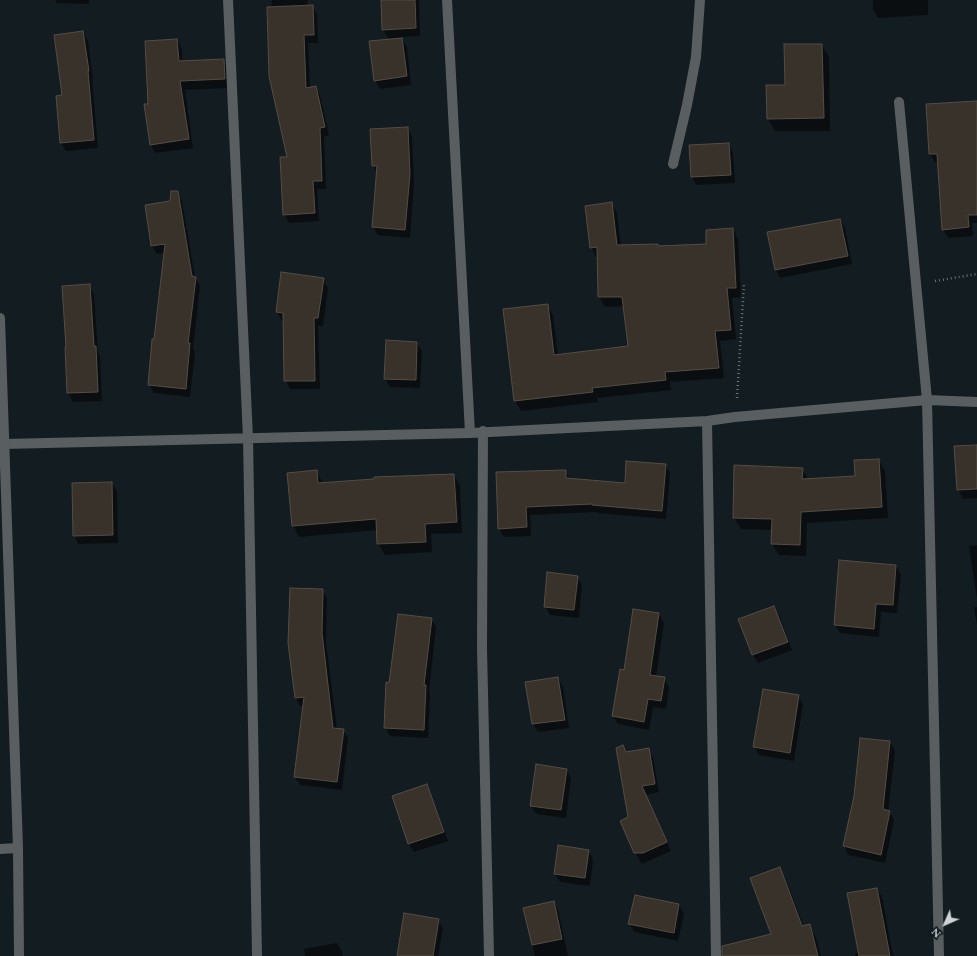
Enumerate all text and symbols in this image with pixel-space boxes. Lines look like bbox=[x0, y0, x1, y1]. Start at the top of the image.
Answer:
north arrow bbox=[925, 904, 965, 944]
text: N bbox=[927, 924, 945, 942]

